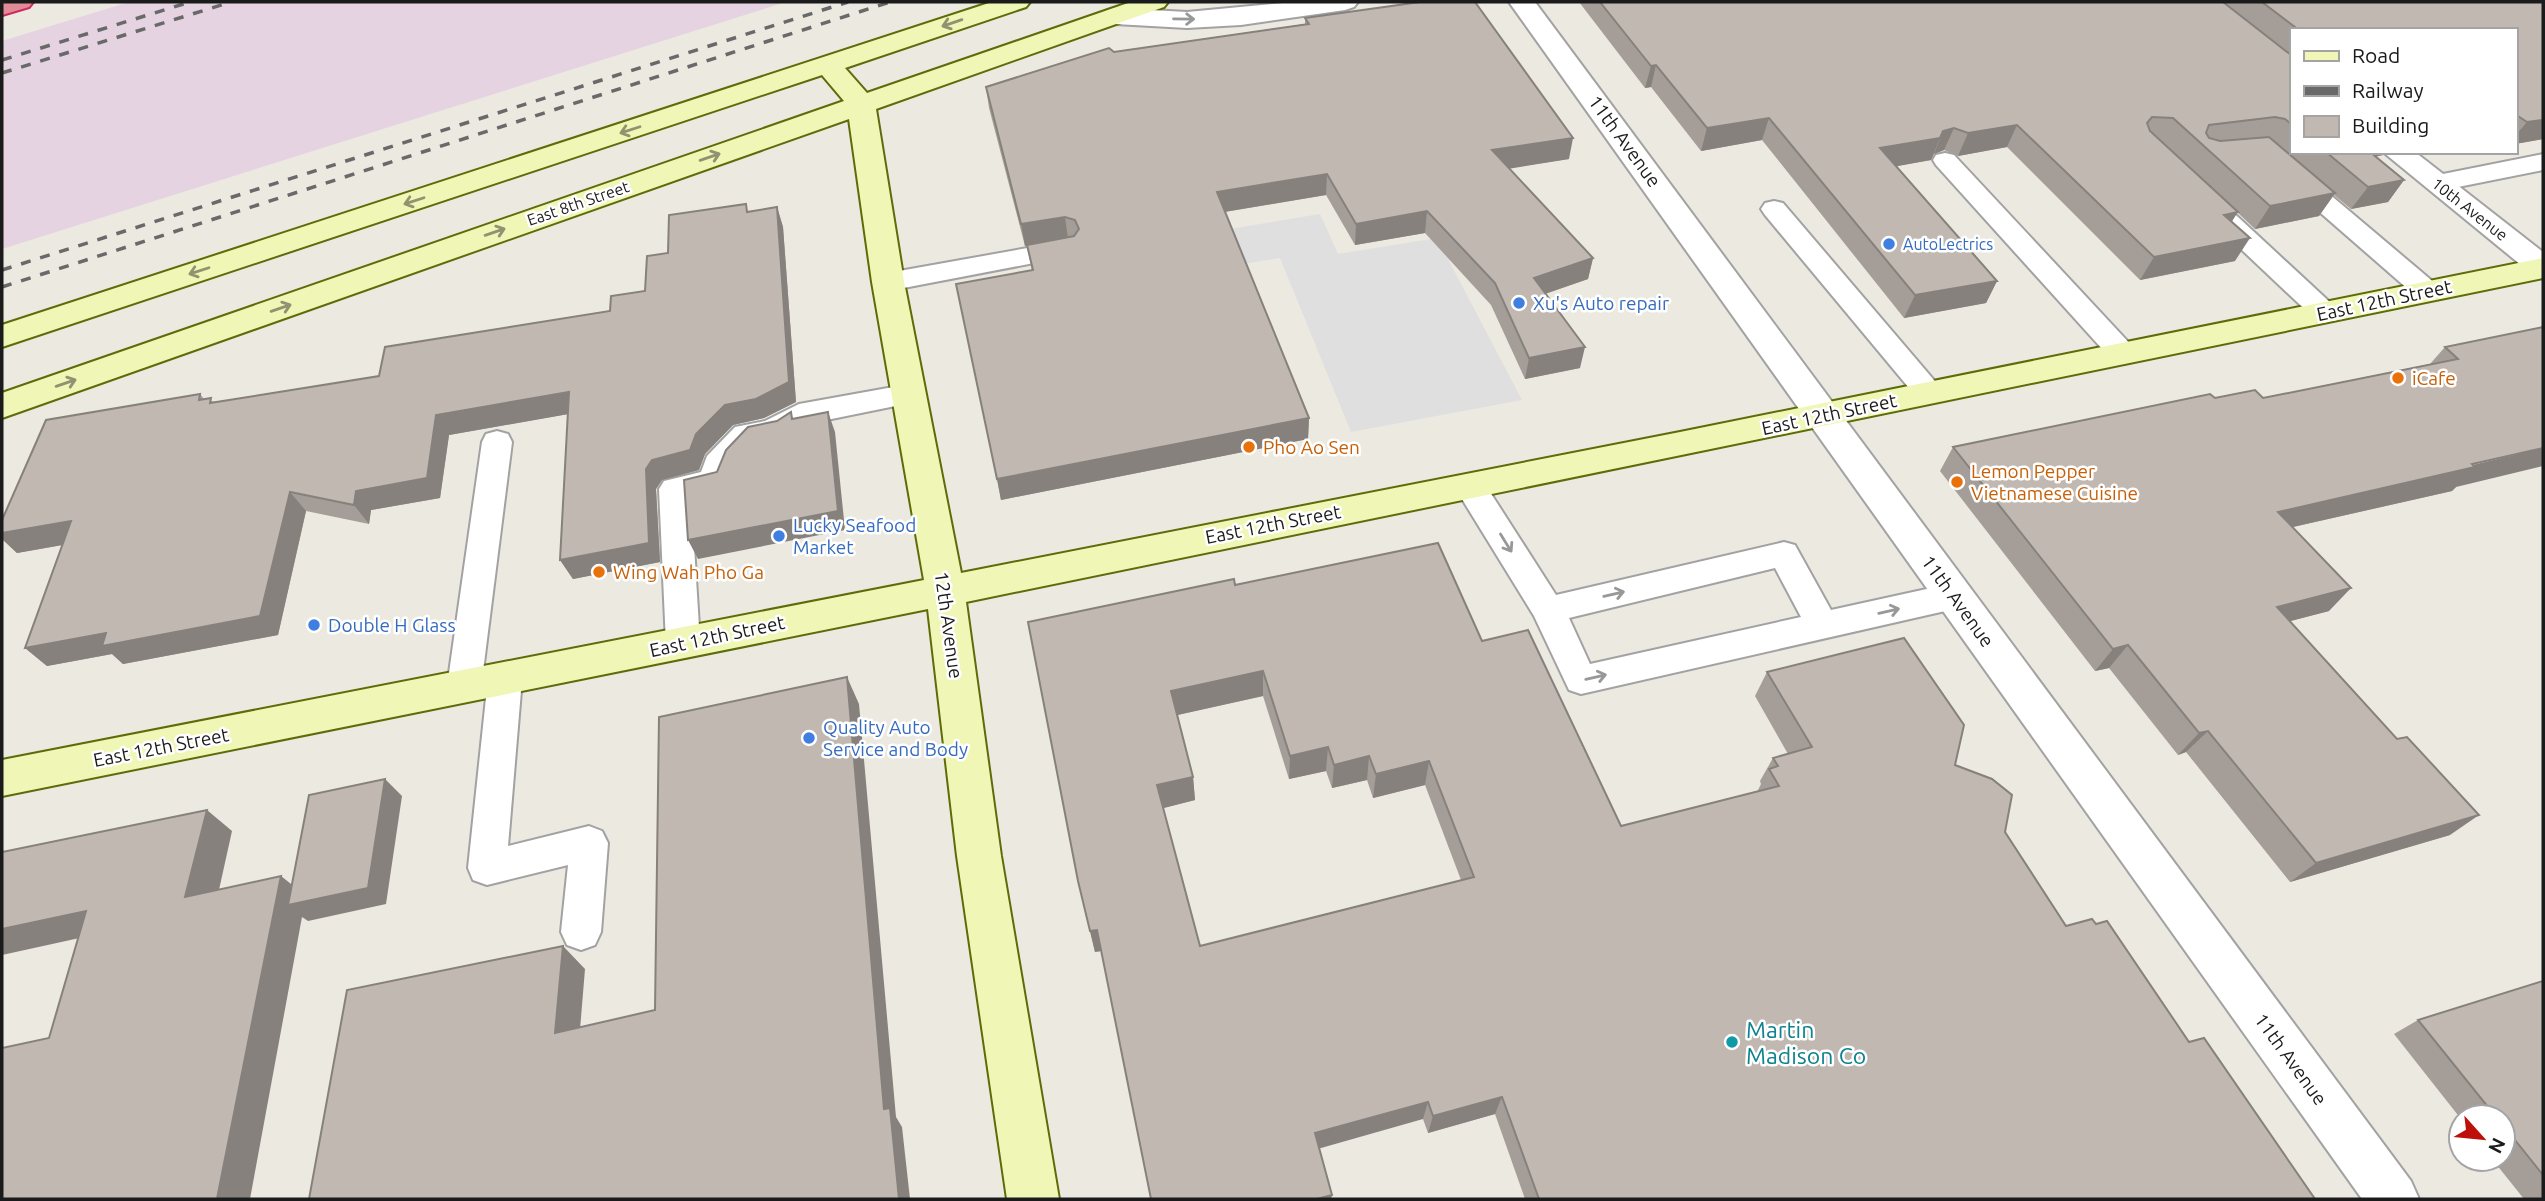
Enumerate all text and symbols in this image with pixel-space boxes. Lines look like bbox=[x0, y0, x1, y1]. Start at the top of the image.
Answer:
one-way arrow bbox=[1172, 12, 1195, 26]
one-way arrow bbox=[941, 18, 963, 31]
legend bbox=[2290, 28, 2517, 154]
text: Road bbox=[2352, 43, 2400, 67]
text: Railway bbox=[2352, 78, 2424, 102]
street label: 11th Avenue bbox=[1584, 91, 1666, 191]
text: Building bbox=[2352, 113, 2429, 137]
one-way arrow bbox=[620, 125, 642, 137]
one-way arrow bbox=[699, 150, 721, 163]
street label: 10th Avenue bbox=[2429, 174, 2511, 244]
street label: East 8th Street bbox=[525, 177, 632, 229]
one-way arrow bbox=[404, 196, 426, 208]
one-way arrow bbox=[484, 225, 506, 237]
place label: AutoLectrics bbox=[1903, 235, 1993, 253]
marker: AutoLectrics bbox=[1881, 236, 1897, 252]
one-way arrow bbox=[188, 266, 210, 279]
street label: East 12th Street bbox=[2314, 275, 2454, 325]
place label: Xu's Auto repair bbox=[1533, 292, 1669, 314]
marker: Xu's Auto repair bbox=[1511, 295, 1527, 311]
one-way arrow bbox=[269, 301, 291, 313]
place label: iCafe bbox=[2412, 367, 2456, 389]
marker: iCafe bbox=[2390, 370, 2406, 386]
one-way arrow bbox=[55, 376, 77, 388]
street label: East 12th Street bbox=[1759, 389, 1899, 439]
place label: Pho Ao Sen bbox=[1263, 436, 1360, 458]
marker: Pho Ao Sen bbox=[1241, 439, 1257, 455]
place label: Lemon Pepper Vietnamese Cuisine bbox=[1971, 460, 2138, 504]
marker: Lemon Pepper Vietnamese Cuisine bbox=[1949, 474, 1965, 490]
street label: East 12th Street bbox=[1203, 500, 1343, 548]
place label: Lucky Seafood Market bbox=[793, 514, 916, 558]
marker: Lucky Seafood Market bbox=[771, 528, 787, 544]
one-way arrow bbox=[1499, 533, 1513, 553]
street label: 11th Avenue bbox=[1917, 551, 1999, 651]
place label: Wing Wah Pho Ga bbox=[613, 561, 764, 583]
marker: Wing Wah Pho Ga bbox=[591, 564, 607, 580]
street label: 12th Avenue bbox=[931, 570, 967, 680]
one-way arrow bbox=[1602, 587, 1625, 601]
one-way arrow bbox=[1877, 604, 1900, 617]
street label: East 12th Street bbox=[647, 611, 787, 661]
place label: Double H Glass bbox=[328, 614, 456, 636]
marker: Double H Glass bbox=[306, 617, 322, 633]
one-way arrow bbox=[1584, 670, 1607, 683]
place label: Quality Auto Service and Body bbox=[823, 716, 968, 760]
street label: East 12th Street bbox=[91, 723, 231, 771]
marker: Quality Auto Service and Body bbox=[801, 730, 817, 746]
street label: 11th Avenue bbox=[2250, 1009, 2332, 1109]
place label: Martin Madison Co bbox=[1746, 1017, 1866, 1068]
marker: Martin Madison Co bbox=[1724, 1034, 1740, 1050]
north arrow bbox=[2447, 1103, 2517, 1173]
text: N bbox=[2484, 1134, 2510, 1157]

